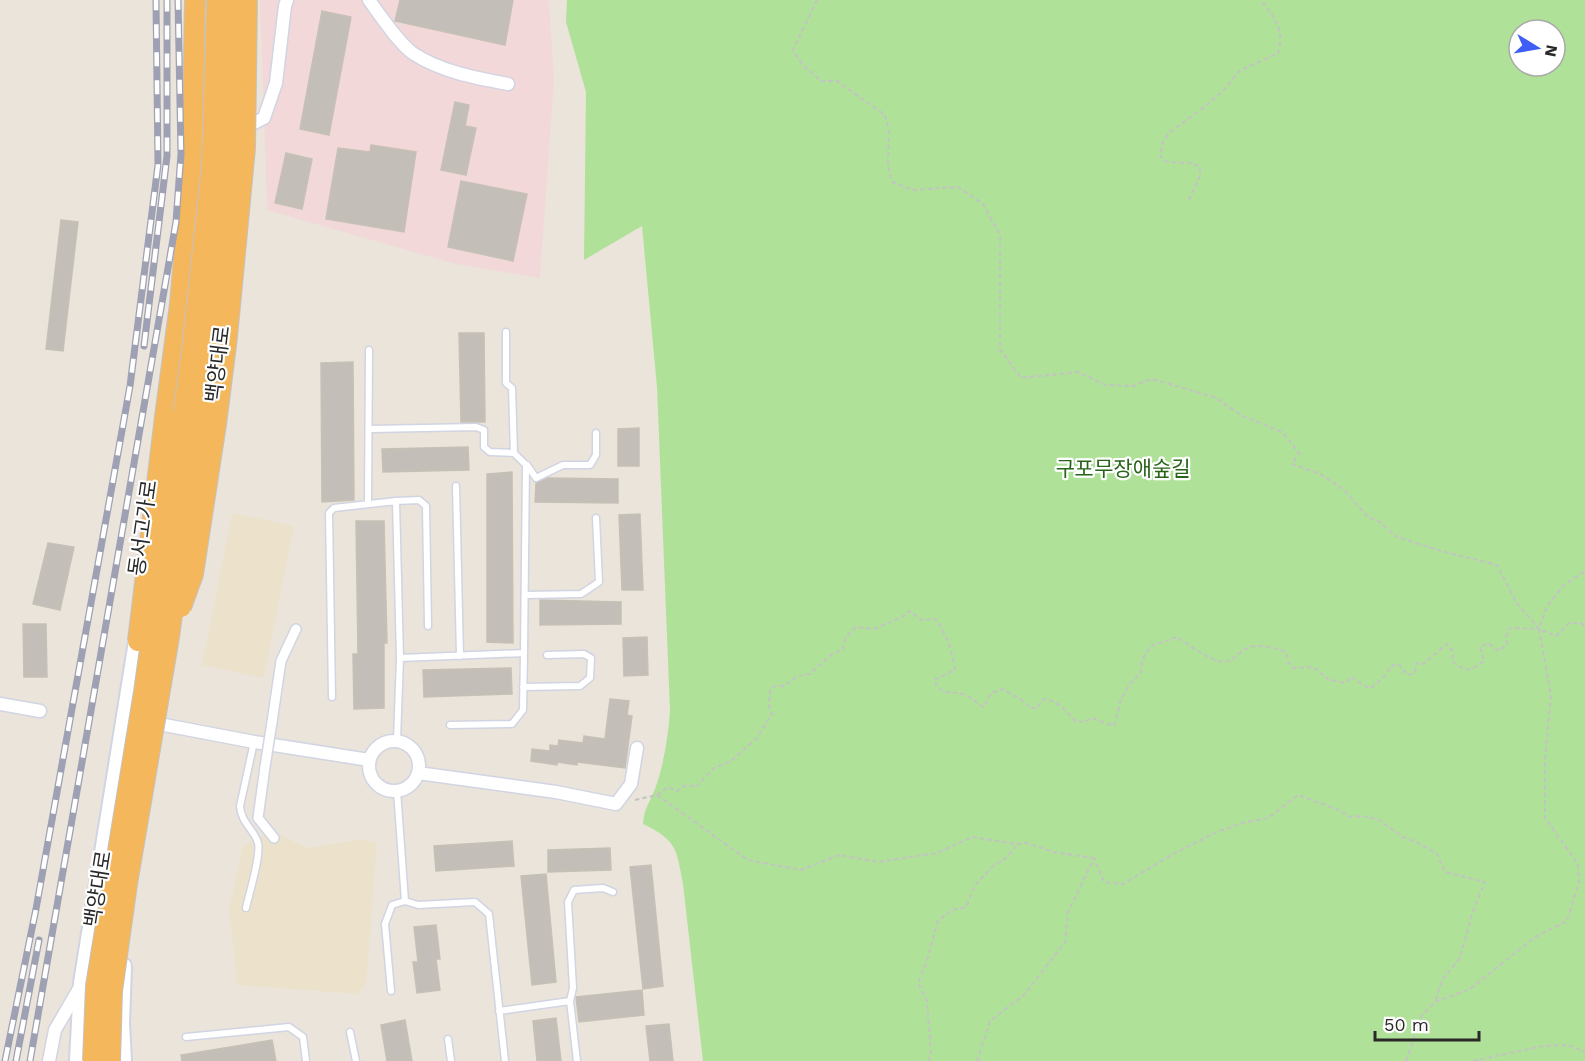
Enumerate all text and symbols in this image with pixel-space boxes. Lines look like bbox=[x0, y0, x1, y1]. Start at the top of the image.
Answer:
north arrow bbox=[1507, 18, 1567, 78]
text: N bbox=[1541, 43, 1562, 58]
street label: 백양대로 bbox=[200, 324, 235, 404]
park label: 구포무장애숲길 bbox=[1055, 456, 1191, 481]
street label: 동서고가로 bbox=[123, 478, 162, 578]
street label: 백양대로 bbox=[79, 849, 116, 929]
scale bar bbox=[1375, 1004, 1478, 1042]
text: 50 m bbox=[1384, 1014, 1429, 1035]

